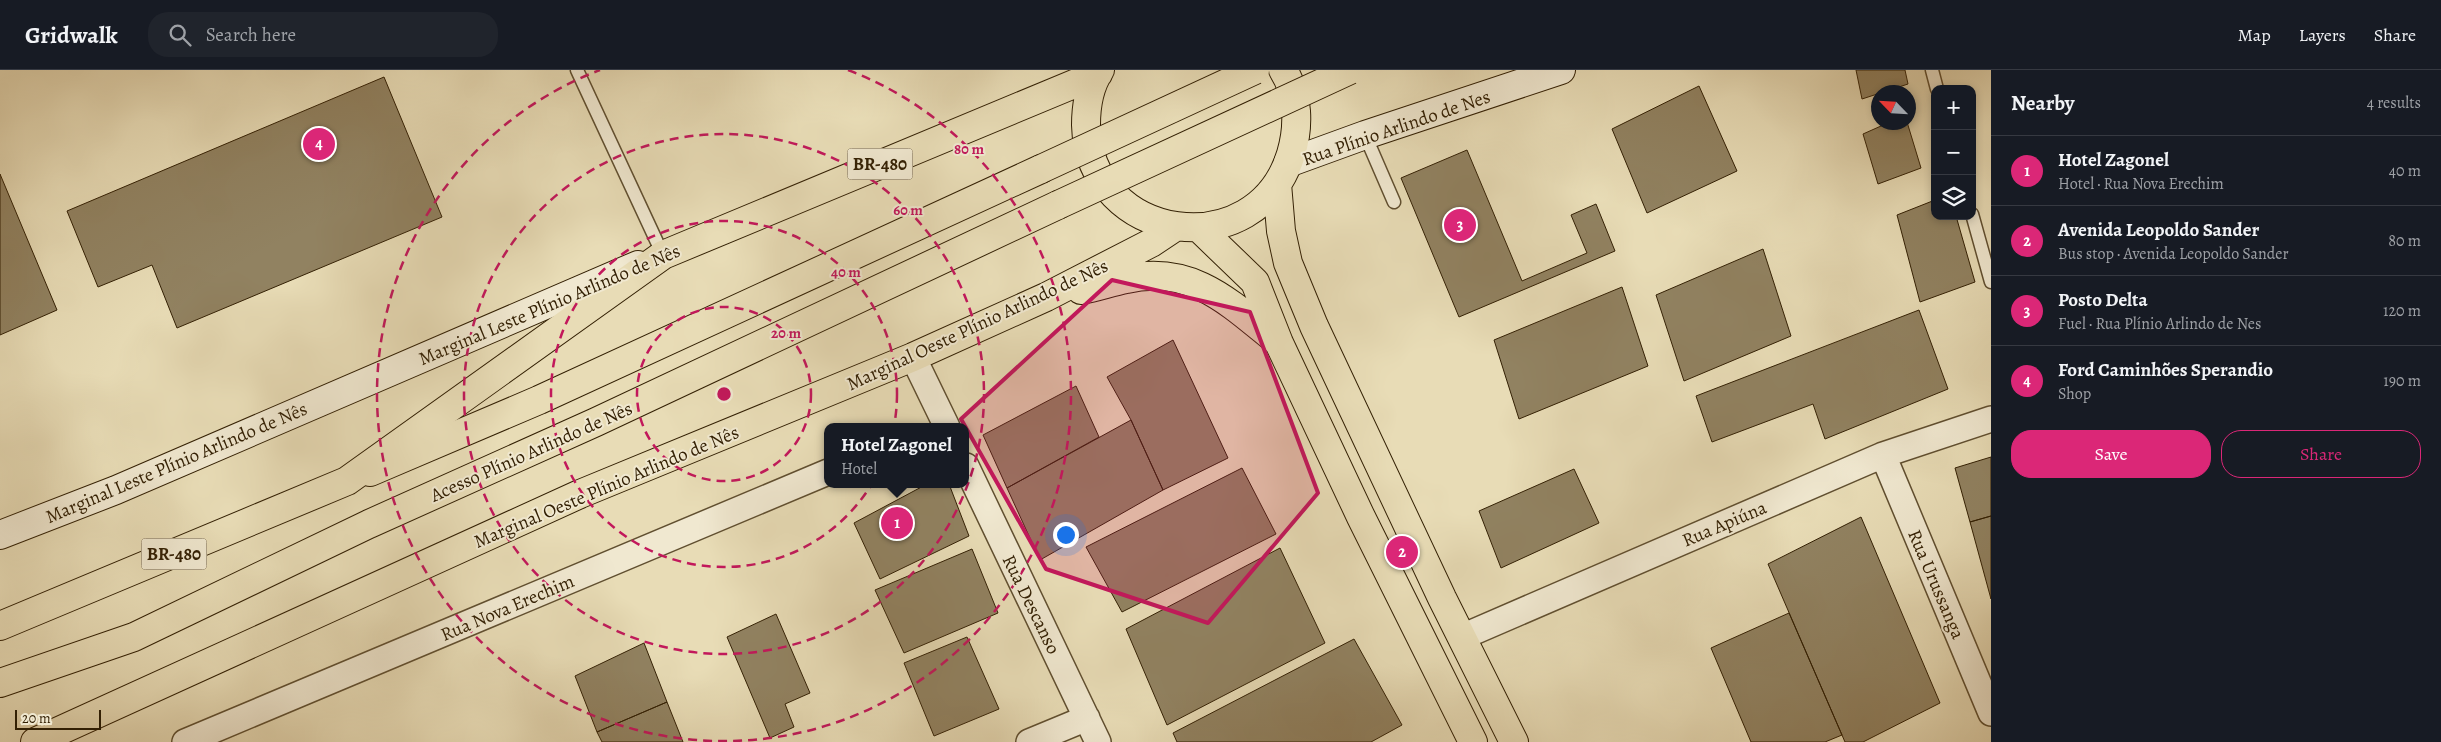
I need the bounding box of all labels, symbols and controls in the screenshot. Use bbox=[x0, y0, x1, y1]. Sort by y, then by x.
search box bbox=[148, 12, 498, 57]
text: Gridwalk bbox=[25, 19, 118, 51]
icon: search bbox=[166, 21, 194, 49]
text: Search here bbox=[206, 22, 296, 48]
text: Map bbox=[2238, 23, 2271, 47]
text: Layers bbox=[2299, 23, 2346, 47]
text: Share bbox=[2374, 23, 2416, 47]
street label: Rua Plínio Arlindo de Nes bbox=[1299, 84, 1494, 172]
north arrow bbox=[1871, 85, 1916, 130]
map controls bbox=[1931, 85, 1976, 220]
button: + bbox=[1931, 85, 1976, 130]
text: Nearby bbox=[2011, 89, 2074, 117]
text: 4 results bbox=[2367, 92, 2421, 114]
pin: 4 bbox=[303, 125, 335, 163]
button: − bbox=[1931, 130, 1976, 175]
text: 80 m bbox=[954, 139, 984, 159]
text: Hotel Zagonel bbox=[2058, 147, 2169, 173]
road number: BR-480 bbox=[848, 148, 912, 180]
text: 1 bbox=[2024, 160, 2030, 182]
text: 40 m bbox=[2389, 160, 2421, 182]
text: Hotel · Rua Nova Erechim bbox=[2058, 173, 2224, 195]
button: layers bbox=[1931, 175, 1976, 220]
text: 60 m bbox=[893, 200, 923, 220]
pin: 3 bbox=[1444, 206, 1476, 244]
text: Avenida Leopoldo Sander bbox=[2058, 217, 2259, 243]
text: 2 bbox=[2023, 230, 2031, 252]
text: 80 m bbox=[2388, 230, 2421, 252]
street label: Marginal Leste Plínio Arlindo de Nês bbox=[414, 238, 684, 372]
text: Bus stop · Avenida Leopoldo Sander bbox=[2058, 243, 2289, 265]
street label: Marginal Oeste Plínio Arlindo de Nês bbox=[843, 253, 1112, 397]
text: 40 m bbox=[831, 262, 861, 282]
text: Posto Delta bbox=[2058, 287, 2148, 313]
text: 3 bbox=[2024, 300, 2030, 322]
text: 120 m bbox=[2383, 300, 2421, 322]
text: Fuel · Rua Plínio Arlindo de Nes bbox=[2058, 313, 2261, 335]
text: 20 m bbox=[771, 323, 801, 343]
text: Ford Caminhões Sperandio bbox=[2058, 357, 2273, 383]
text: 4 bbox=[2023, 370, 2031, 392]
text: 190 m bbox=[2383, 370, 2421, 392]
text: Shop bbox=[2058, 383, 2091, 405]
centre of rings bbox=[715, 385, 733, 403]
street label: Marginal Leste Plínio Arlindo de Nês bbox=[41, 396, 311, 530]
street label: Acesso Plínio Arlindo de Nês bbox=[425, 396, 637, 509]
street label: Marginal Oeste Plínio Arlindo de Nês bbox=[470, 419, 743, 555]
popup bbox=[824, 423, 969, 488]
button: Save bbox=[2011, 430, 2211, 478]
button: Share bbox=[2221, 430, 2421, 478]
text: Hotel Zagonel bbox=[841, 432, 952, 458]
text: Hotel bbox=[841, 458, 877, 480]
street label: Rua Apiúna bbox=[1678, 494, 1771, 553]
pin: 1 bbox=[881, 504, 913, 542]
your location bbox=[1053, 522, 1079, 548]
street label: Rua Urussanga bbox=[1901, 526, 1971, 643]
pin: 2 bbox=[1386, 533, 1418, 571]
road number: BR-480 bbox=[142, 538, 206, 569]
street label: Rua Descanso bbox=[996, 550, 1066, 659]
street label: Rua Nova Erechim bbox=[437, 568, 578, 648]
scale bar bbox=[15, 707, 101, 730]
text: 20 m bbox=[22, 709, 51, 728]

